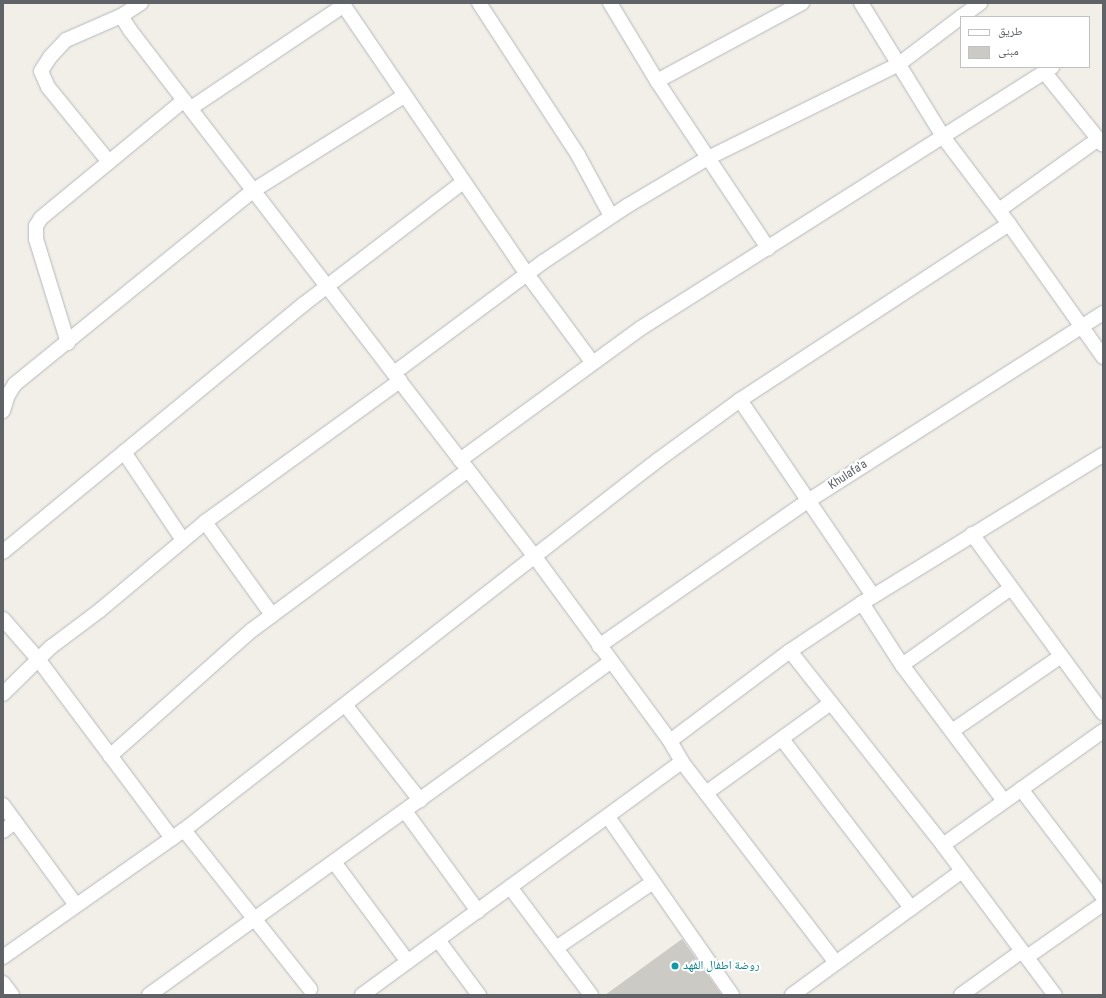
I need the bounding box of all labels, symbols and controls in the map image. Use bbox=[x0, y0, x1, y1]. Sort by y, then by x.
legend bbox=[960, 16, 1090, 68]
text: طريق bbox=[998, 24, 1023, 38]
text: مبنى bbox=[998, 44, 1019, 58]
street label: Khulafa'a bbox=[826, 457, 870, 493]
place label: روضة اطفال الفهد bbox=[683, 959, 760, 973]
marker: روضة اطفال الفهد bbox=[670, 961, 680, 971]

